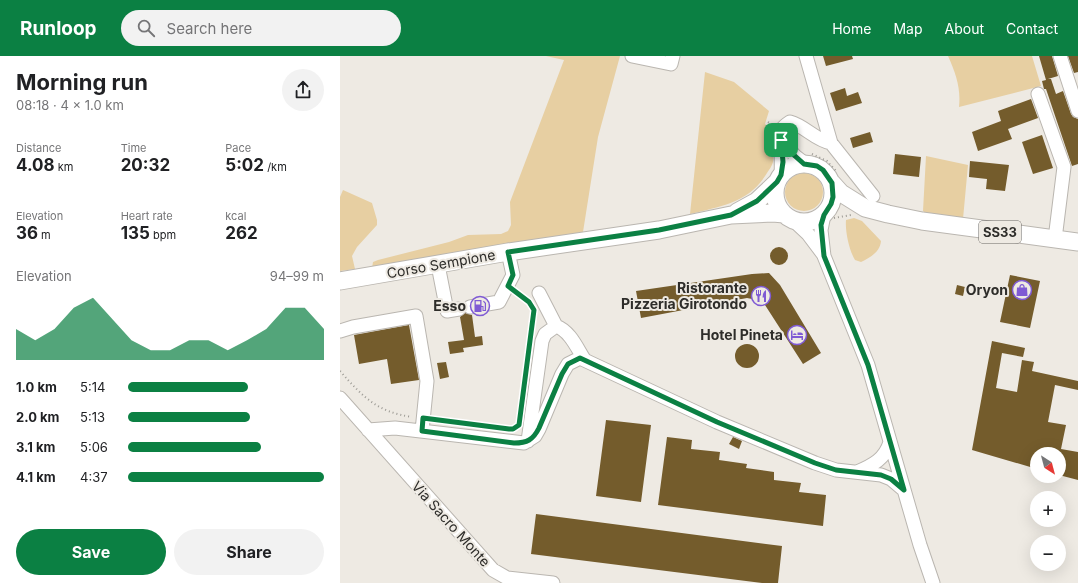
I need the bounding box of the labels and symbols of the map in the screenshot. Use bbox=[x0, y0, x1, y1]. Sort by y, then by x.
pin bbox=[764, 123, 798, 157]
road number: SS33 bbox=[979, 221, 1021, 243]
street label: Corso Sempione bbox=[385, 246, 496, 281]
place label: Ristorante Pizzeria Girotondo bbox=[621, 279, 747, 312]
shop icon: Oryon bbox=[1011, 279, 1033, 301]
place label: Oryon bbox=[966, 281, 1008, 298]
restaurant icon: Ristorante Pizzeria Girotondo bbox=[750, 285, 772, 307]
fuel station icon: Esso bbox=[469, 295, 491, 317]
place label: Esso bbox=[433, 297, 466, 314]
hotel icon: Hotel Pineta bbox=[786, 324, 808, 346]
place label: Hotel Pineta bbox=[700, 326, 783, 343]
north arrow bbox=[1030, 447, 1066, 483]
street label: Via Sacro Monte bbox=[409, 477, 494, 570]

